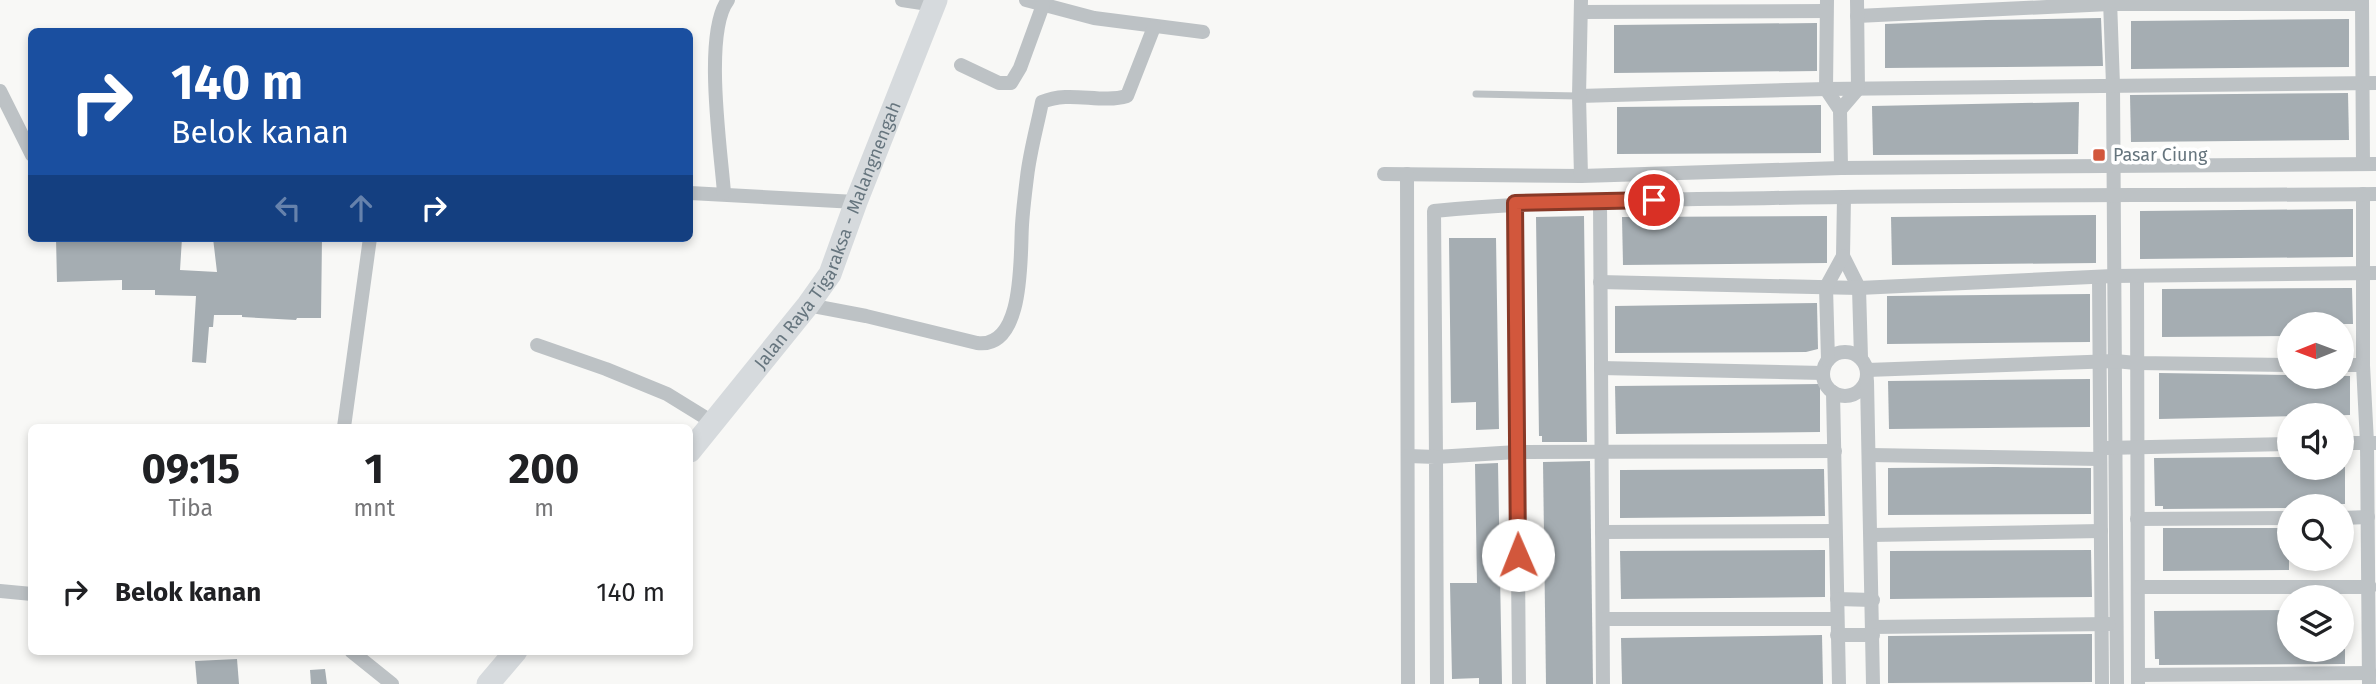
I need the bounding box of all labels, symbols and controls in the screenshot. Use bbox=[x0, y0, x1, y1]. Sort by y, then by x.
text: 140 m bbox=[171, 53, 303, 112]
icon: right bbox=[56, 56, 147, 147]
street label: Jalan Raya Tigaraksa - Malangnengah bbox=[750, 98, 906, 374]
text: Belok kanan bbox=[171, 113, 349, 151]
place label: Pasar Ciung bbox=[2113, 144, 2208, 166]
marker: Pasar Ciung bbox=[2091, 147, 2107, 163]
pin bbox=[1624, 170, 1684, 230]
icon: arrive bbox=[1635, 181, 1673, 219]
icon: left bbox=[269, 189, 307, 227]
icon: ahead bbox=[342, 189, 380, 227]
icon: right bbox=[415, 189, 453, 227]
north arrow bbox=[2277, 312, 2354, 388]
map controls bbox=[2277, 312, 2354, 662]
button: sound bbox=[2277, 403, 2354, 480]
text: 09:15 bbox=[142, 444, 240, 494]
text: 1 bbox=[364, 444, 384, 494]
text: 200 bbox=[509, 444, 579, 494]
text: Tiba bbox=[169, 494, 213, 522]
text: mnt bbox=[353, 494, 395, 522]
text: m bbox=[534, 494, 554, 522]
button: search bbox=[2277, 494, 2354, 571]
position arrow bbox=[1481, 518, 1555, 592]
icon: right bbox=[56, 573, 94, 611]
text: Belok kanan bbox=[115, 577, 261, 608]
text: 140 m bbox=[596, 577, 665, 608]
button: layers bbox=[2277, 585, 2354, 662]

